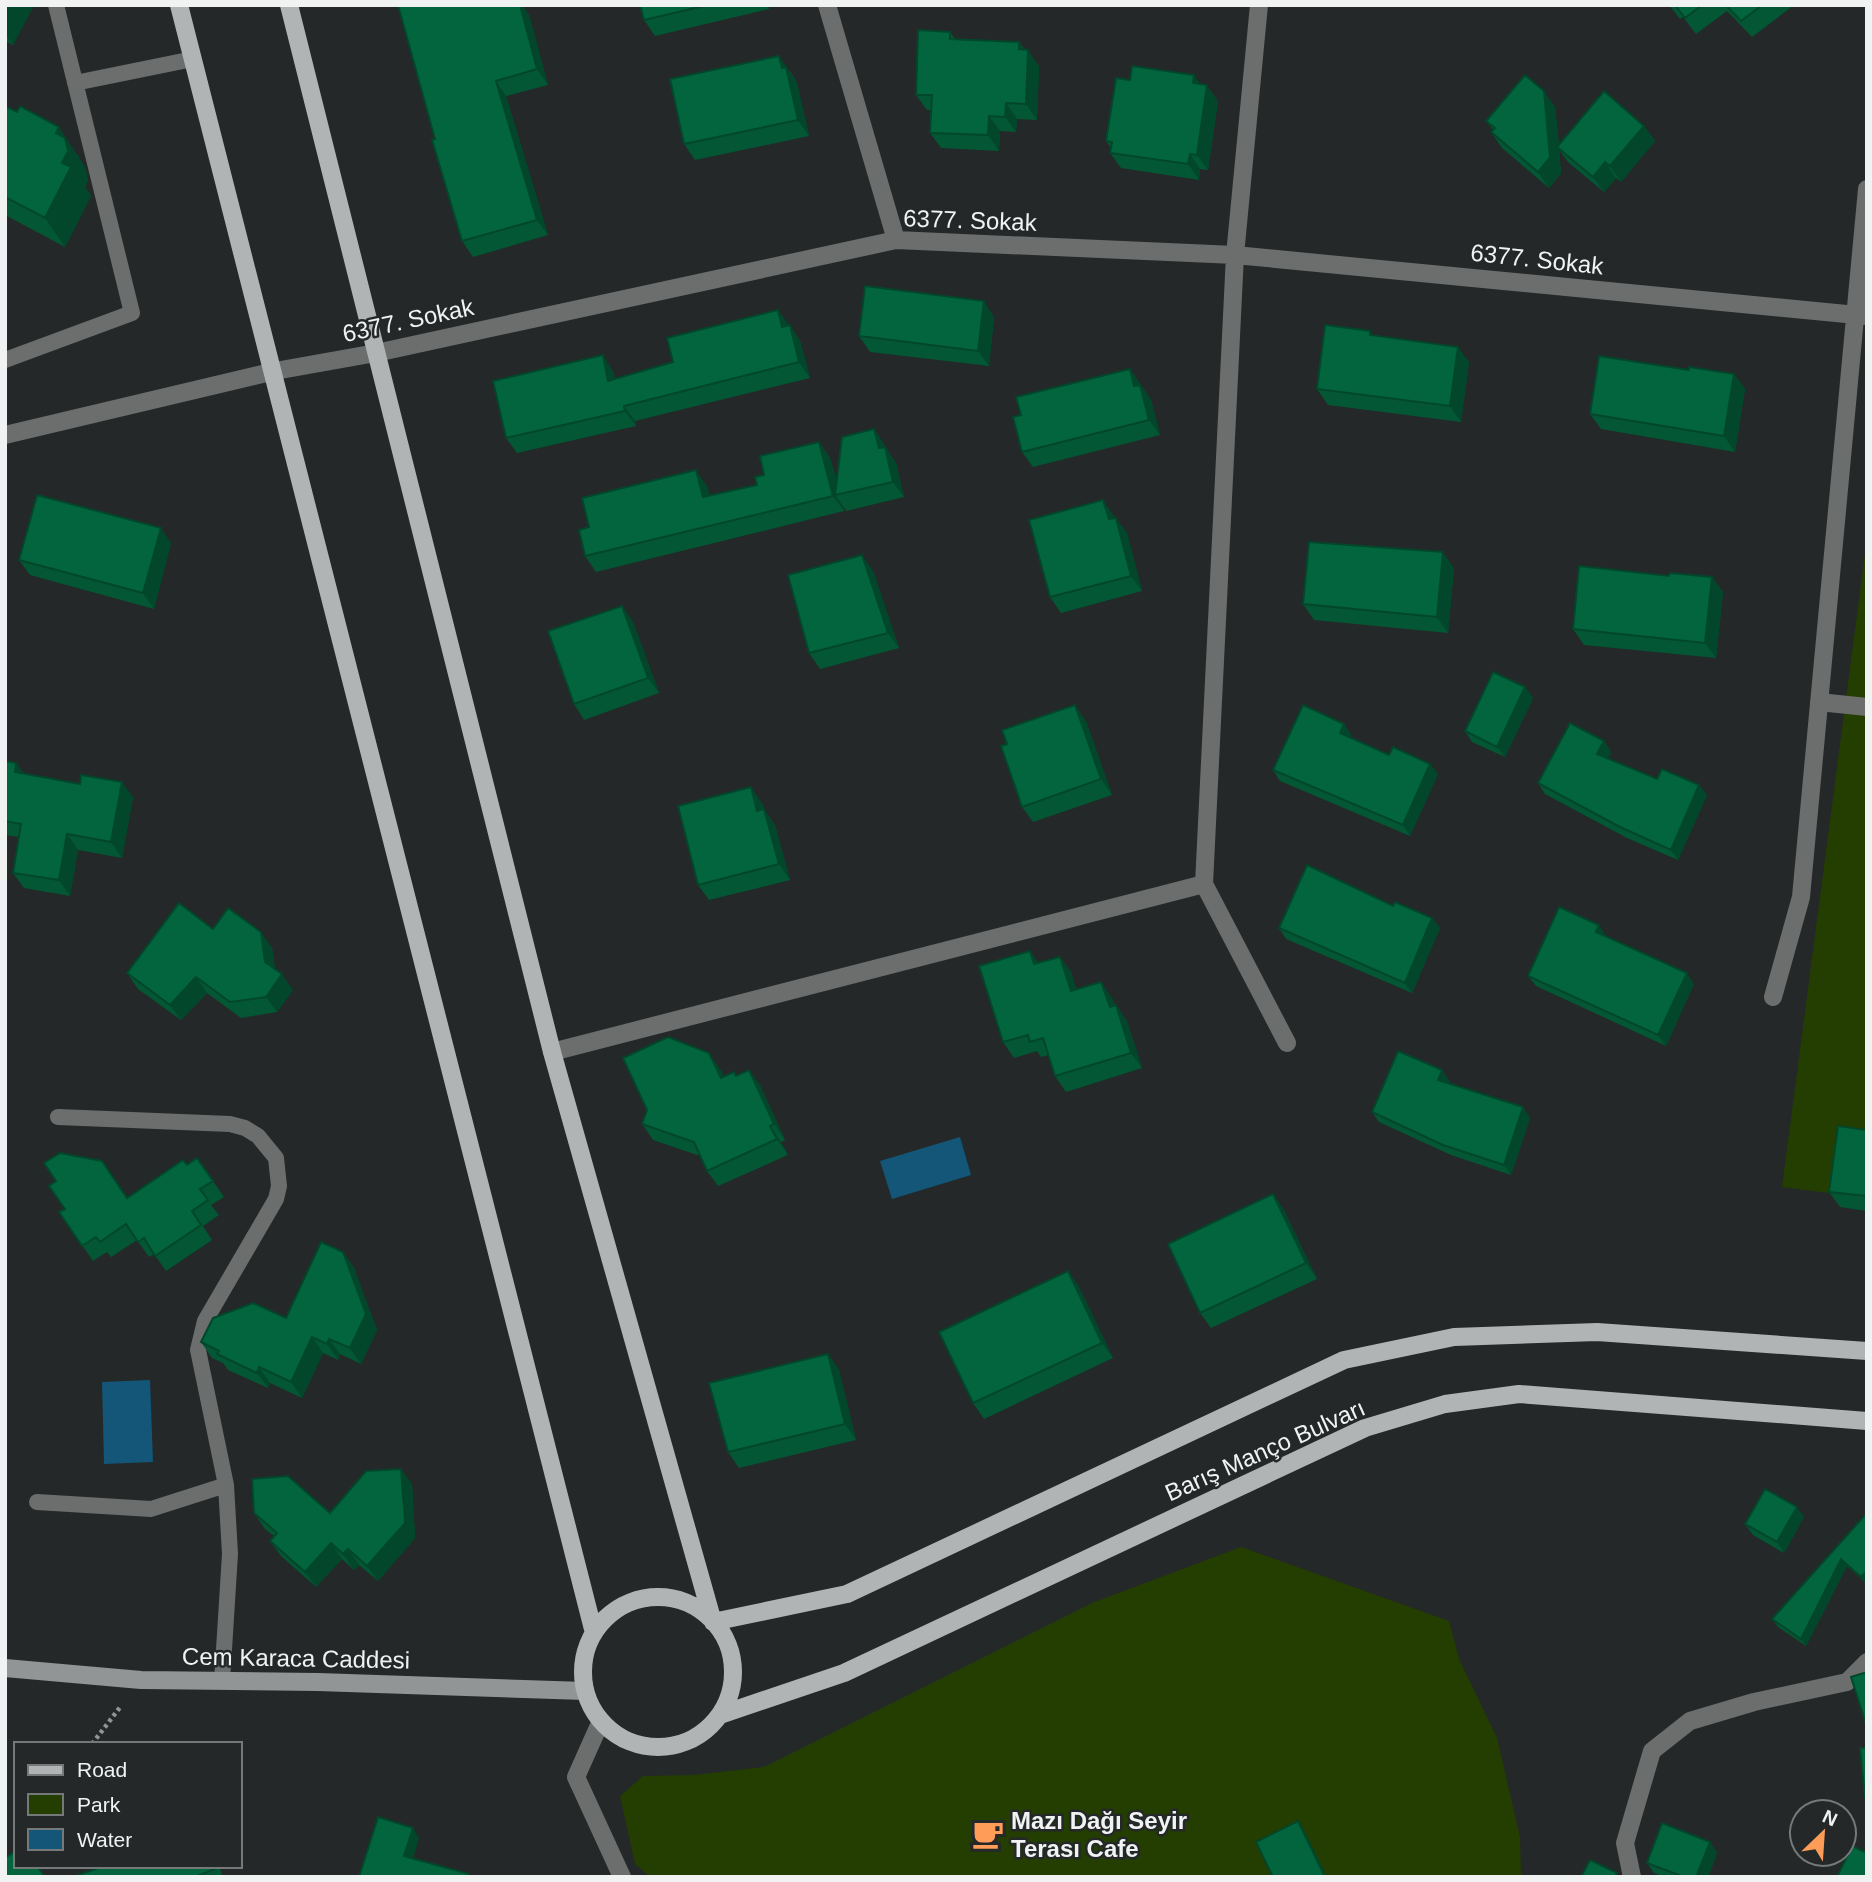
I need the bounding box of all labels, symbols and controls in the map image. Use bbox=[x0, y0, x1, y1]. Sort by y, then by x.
street label: 6377. Sokak bbox=[903, 204, 1038, 236]
street label: 6377. Sokak bbox=[1469, 239, 1606, 280]
street label: 6377. Sokak bbox=[340, 293, 477, 347]
street label: Barış Manço Bulvarı bbox=[1161, 1394, 1369, 1506]
street label: Cem Karaca Caddesi bbox=[182, 1643, 410, 1673]
legend bbox=[14, 1742, 242, 1868]
text: Road bbox=[77, 1758, 127, 1781]
text: Park bbox=[77, 1793, 121, 1816]
north arrow bbox=[1788, 1798, 1858, 1868]
text: N bbox=[1819, 1806, 1841, 1830]
place label: Mazı Dağı Seyir Terası Cafe bbox=[1011, 1807, 1187, 1862]
cafe icon: Mazı Dağı Seyir Terası Cafe bbox=[971, 1817, 1005, 1851]
text: Water bbox=[77, 1828, 132, 1851]

